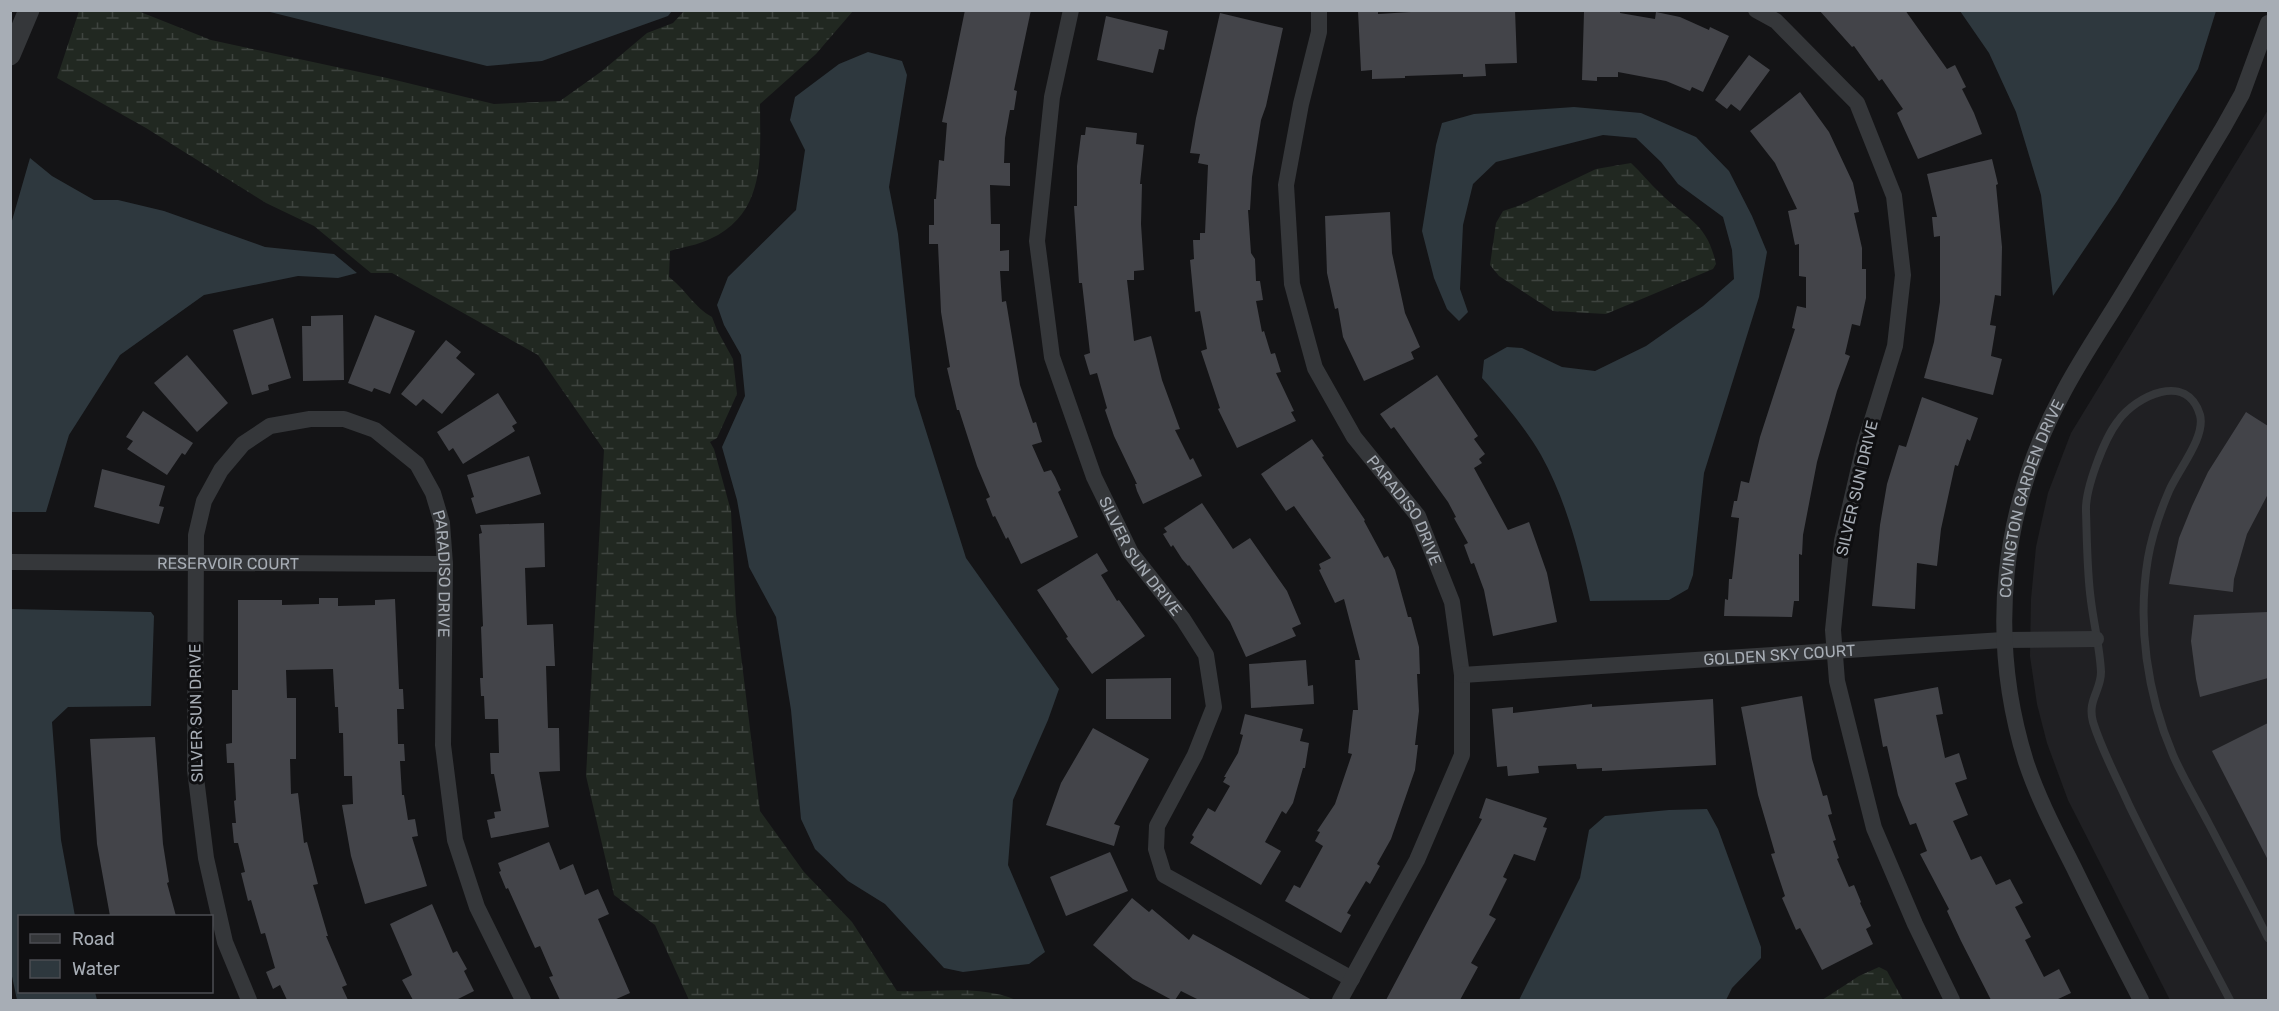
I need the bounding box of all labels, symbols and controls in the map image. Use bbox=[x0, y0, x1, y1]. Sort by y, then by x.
street label: COVINGTON GARDEN DRIVE bbox=[1995, 396, 2067, 599]
street label: SILVER SUN DRIVE bbox=[1832, 418, 1882, 558]
street label: PARADISO DRIVE bbox=[1363, 451, 1446, 568]
street label: SILVER SUN DRIVE bbox=[1095, 493, 1186, 619]
street label: PARADISO DRIVE bbox=[429, 508, 455, 638]
street label: RESERVOIR COURT bbox=[157, 553, 299, 573]
street label: GOLDEN SKY COURT bbox=[1703, 640, 1856, 669]
street label: SILVER SUN DRIVE bbox=[185, 644, 207, 782]
legend bbox=[18, 915, 213, 993]
text: Road bbox=[72, 928, 115, 950]
text: Water bbox=[72, 958, 120, 980]

